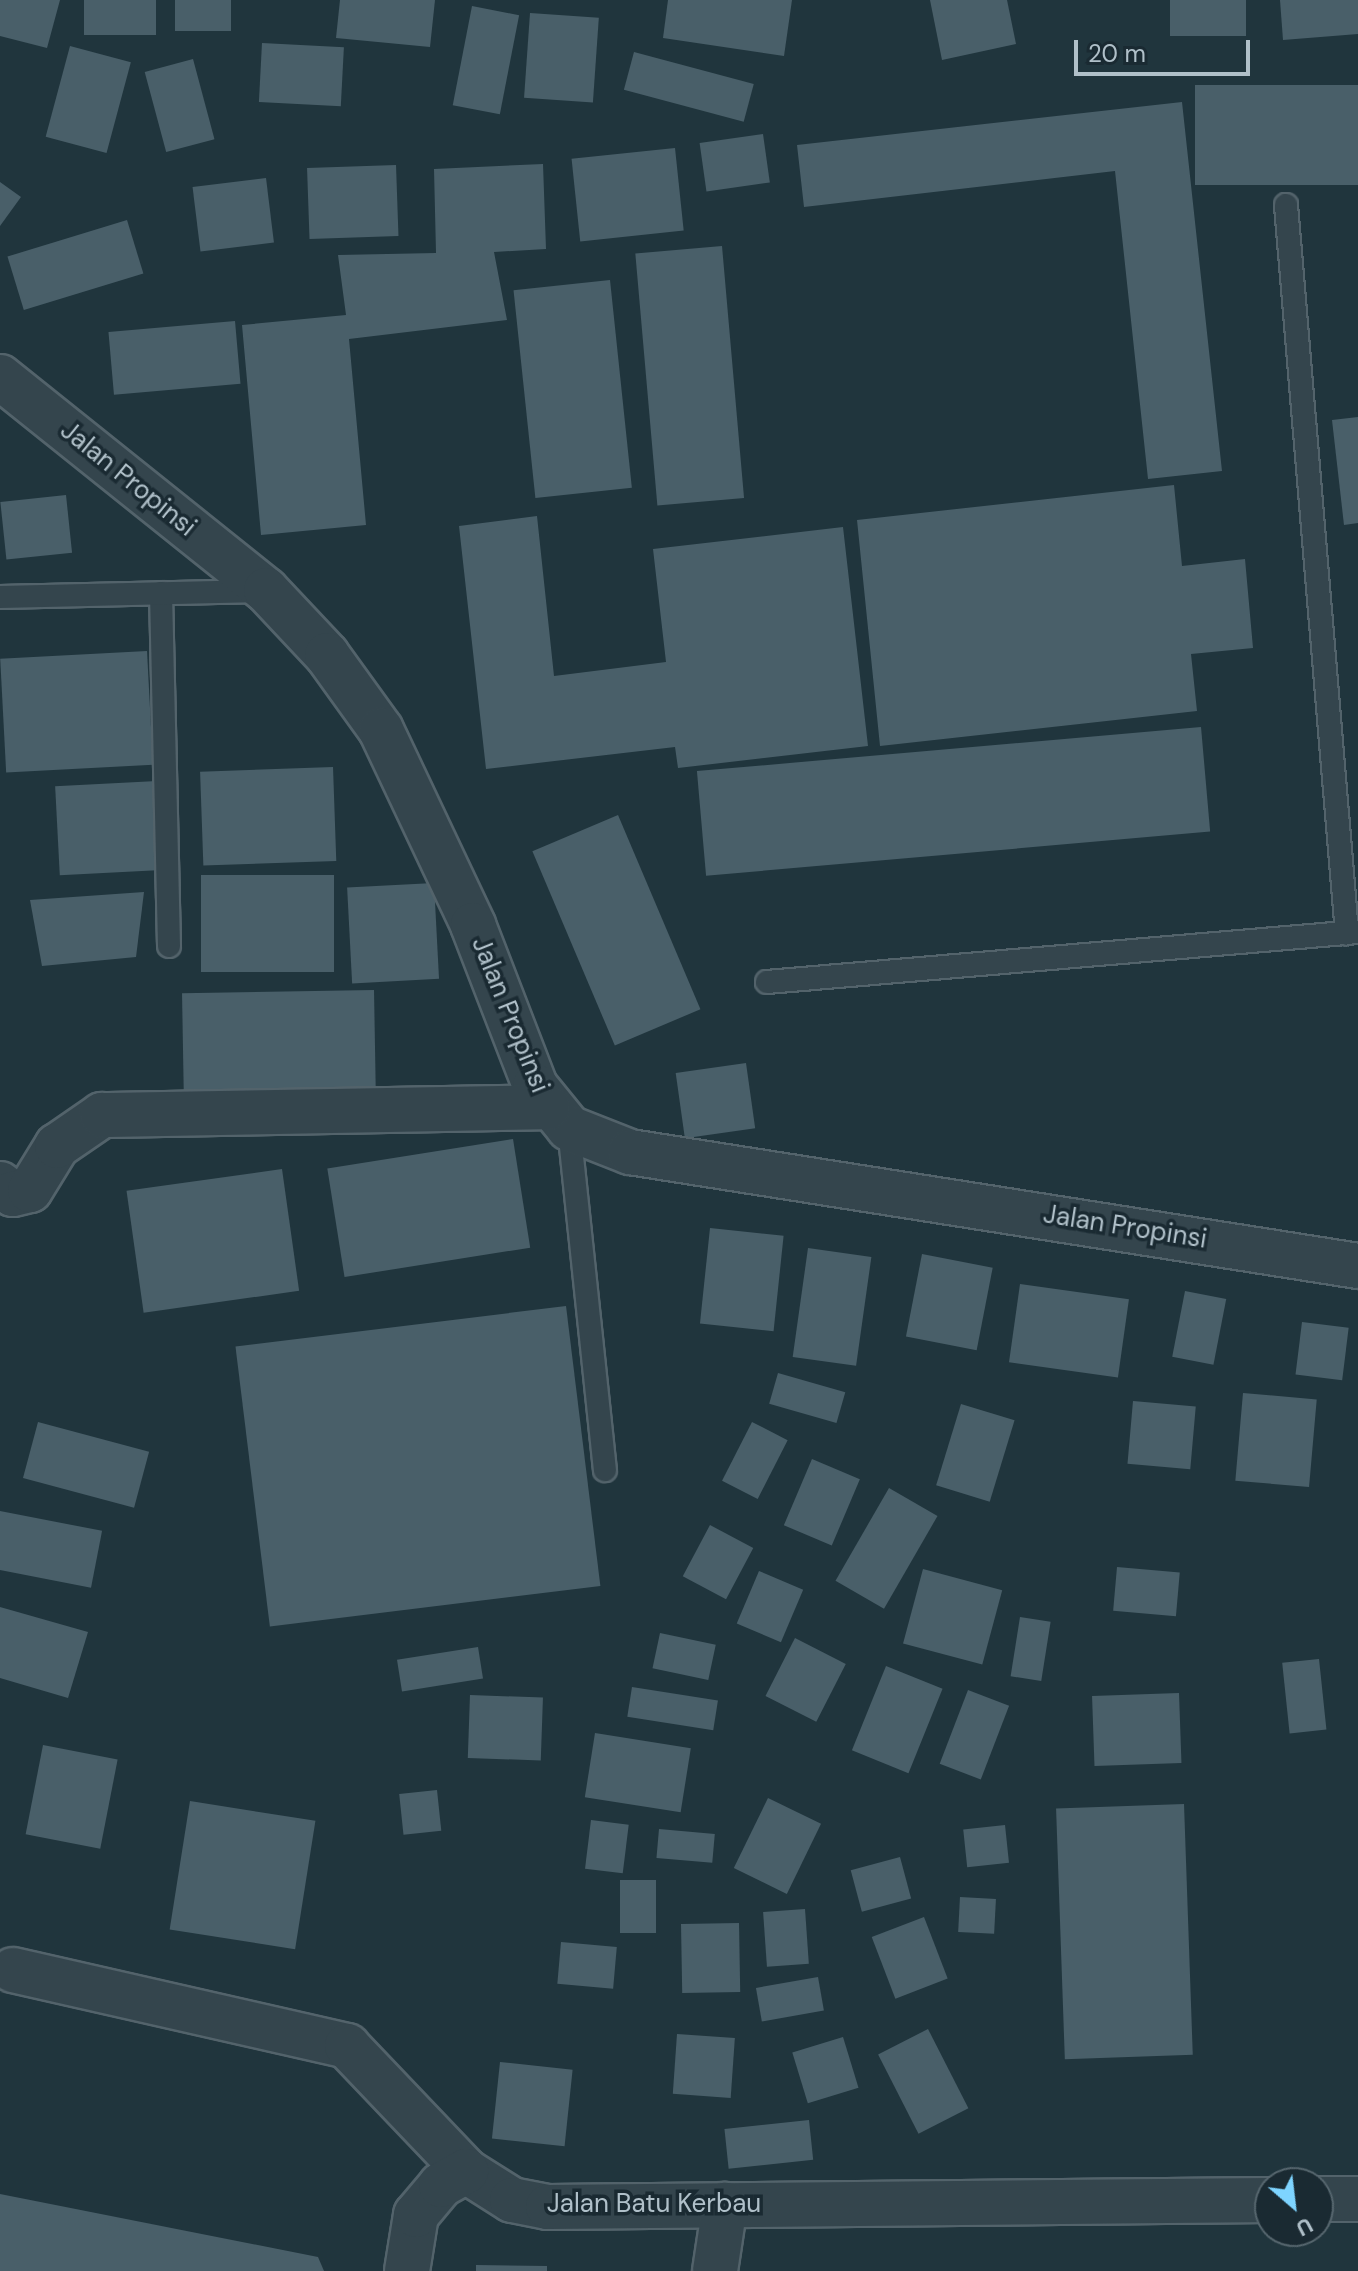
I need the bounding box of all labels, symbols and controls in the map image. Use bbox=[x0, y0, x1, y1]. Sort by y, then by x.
scale bar bbox=[1078, 24, 1254, 74]
text: 20 m bbox=[1088, 38, 1146, 69]
street label: Jalan Propinsi bbox=[54, 415, 202, 543]
street label: Jalan Propinsi bbox=[465, 933, 555, 1097]
street label: Jalan Propinsi bbox=[1041, 1199, 1209, 1255]
north arrow bbox=[1254, 2167, 1334, 2247]
street label: Jalan Batu Kerbau bbox=[547, 2188, 761, 2220]
text: U bbox=[1291, 2211, 1318, 2243]

